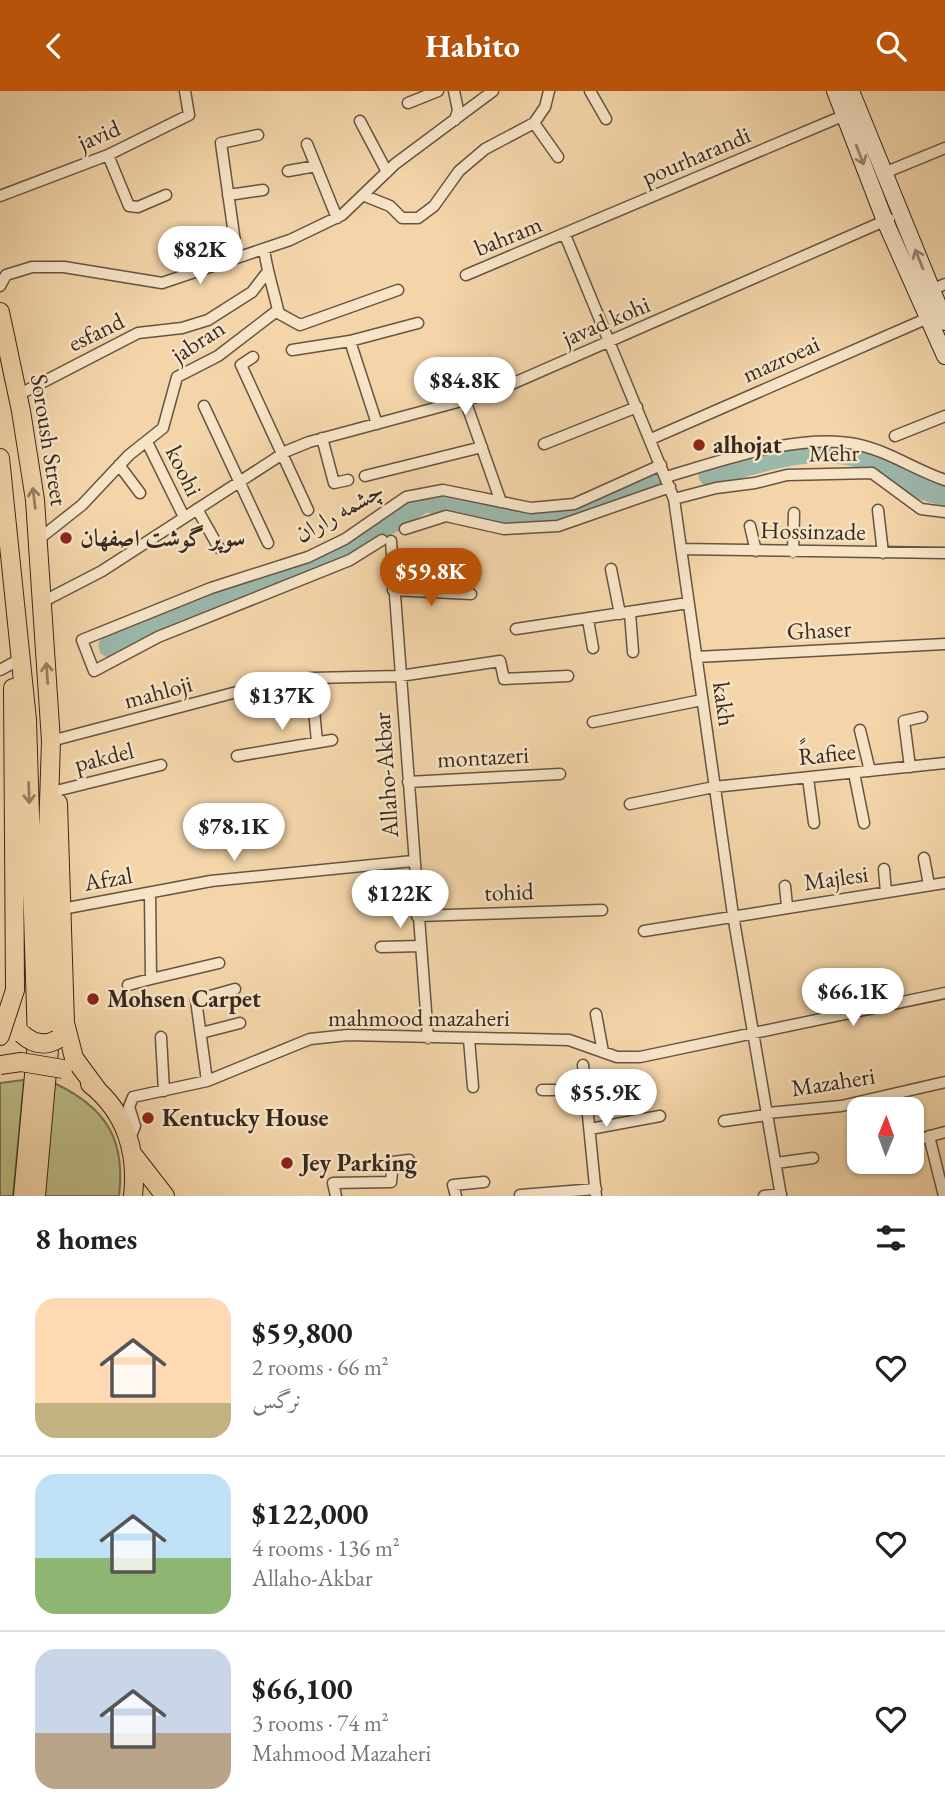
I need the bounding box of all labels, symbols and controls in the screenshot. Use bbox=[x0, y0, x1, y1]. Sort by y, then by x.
text: Habito bbox=[425, 25, 520, 67]
icon: back bbox=[35, 27, 73, 65]
icon: search bbox=[872, 27, 910, 65]
street label: javid bbox=[72, 112, 125, 158]
street label: pourharandi bbox=[637, 119, 755, 192]
one-way arrow bbox=[854, 143, 867, 165]
street label: bahram bbox=[470, 208, 546, 263]
pin: $82K bbox=[159, 227, 241, 286]
text: $82K bbox=[174, 234, 226, 264]
one-way arrow bbox=[911, 249, 924, 271]
street label: javad kohi bbox=[556, 288, 654, 353]
street label: esfand bbox=[63, 304, 130, 358]
street label: jabran bbox=[164, 312, 231, 370]
street label: mazroeai bbox=[737, 328, 824, 389]
pin: $84.8K bbox=[408, 357, 522, 417]
text: $84.8K bbox=[430, 365, 500, 395]
street label: Soroush Street bbox=[24, 372, 75, 509]
place label: alhojat bbox=[713, 429, 782, 461]
marker: alhojat bbox=[691, 437, 707, 453]
street label: Mehr bbox=[808, 437, 860, 468]
street label: koohi bbox=[159, 440, 210, 501]
street label: چشمه راران bbox=[289, 474, 389, 550]
one-way arrow bbox=[28, 487, 41, 509]
street label: Hossinzade bbox=[760, 514, 866, 547]
place label: سوپر گوشت اصفهان bbox=[80, 522, 245, 554]
marker: سوپر گوشت اصفهان bbox=[58, 530, 74, 546]
pin: $59.8K bbox=[374, 549, 488, 608]
text: $59.8K bbox=[396, 556, 466, 586]
street label: Ghaser bbox=[786, 612, 852, 647]
one-way arrow bbox=[40, 661, 53, 684]
street label: mahloji bbox=[120, 668, 196, 715]
pin: $137K bbox=[233, 673, 331, 732]
text: $137K bbox=[250, 680, 314, 710]
street label: kakh bbox=[706, 680, 743, 728]
street label: Allaho-Akbar bbox=[366, 711, 405, 840]
street label: ًRafiee bbox=[796, 731, 857, 772]
street label: pakdel bbox=[71, 734, 137, 779]
street label: montazeri bbox=[436, 739, 530, 774]
one-way arrow bbox=[22, 782, 36, 805]
pin: $78.1K bbox=[177, 803, 291, 863]
text: $78.1K bbox=[199, 811, 269, 841]
street label: Majlesi bbox=[802, 858, 870, 897]
street label: Afzal bbox=[80, 859, 135, 898]
pin: $122K bbox=[351, 871, 449, 930]
street label: tohid bbox=[484, 875, 535, 908]
text: $122K bbox=[368, 878, 432, 908]
pin: $66.1K bbox=[796, 969, 910, 1028]
text: $66.1K bbox=[818, 976, 888, 1006]
place label: Mohsen Carpet bbox=[107, 983, 261, 1014]
marker: Mohsen Carpet bbox=[85, 991, 101, 1007]
street label: mahmood mazaheri bbox=[328, 1002, 510, 1033]
street label: Mazaheri bbox=[789, 1060, 877, 1103]
pin: $55.9K bbox=[549, 1069, 663, 1129]
text: $55.9K bbox=[571, 1077, 641, 1107]
north arrow bbox=[847, 1097, 924, 1174]
map controls bbox=[847, 1097, 924, 1174]
place label: Kentucky House bbox=[162, 1102, 328, 1134]
marker: Kentucky House bbox=[140, 1110, 156, 1126]
place label: Jey Parking bbox=[299, 1147, 418, 1179]
marker: Jey Parking bbox=[279, 1155, 295, 1171]
text: 8 homes bbox=[35, 1219, 137, 1258]
icon: filters bbox=[872, 1219, 910, 1257]
text: $59,800 bbox=[252, 1313, 353, 1352]
icon: home bbox=[91, 1326, 175, 1410]
icon: heart bbox=[872, 1349, 910, 1387]
text: 2 rooms · 66 m² bbox=[252, 1352, 389, 1382]
text: نرگس bbox=[252, 1385, 301, 1415]
text: $122,000 bbox=[252, 1494, 368, 1533]
icon: home bbox=[91, 1502, 175, 1586]
icon: heart bbox=[872, 1525, 910, 1563]
text: 4 rooms · 136 m² bbox=[252, 1533, 400, 1563]
text: Allaho-Akbar bbox=[252, 1563, 373, 1593]
text: $66,100 bbox=[252, 1669, 353, 1708]
icon: home bbox=[91, 1677, 175, 1761]
icon: heart bbox=[872, 1700, 910, 1738]
text: 3 rooms · 74 m² bbox=[252, 1708, 389, 1738]
text: Mahmood Mazaheri bbox=[252, 1738, 431, 1768]

